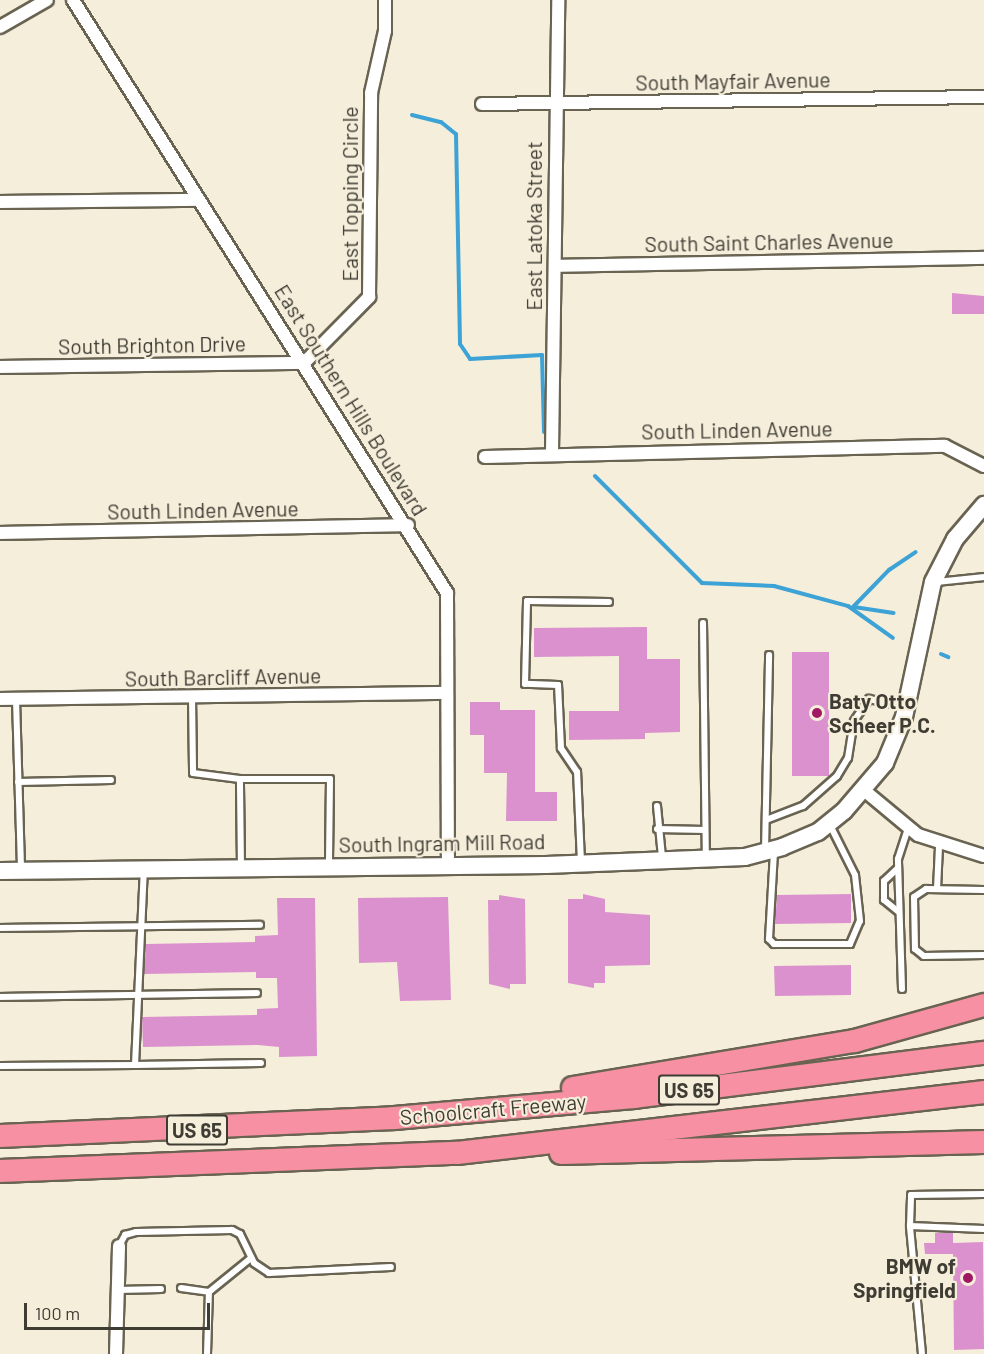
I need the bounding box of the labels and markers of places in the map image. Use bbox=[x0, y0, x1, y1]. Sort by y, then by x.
place label: Baty Otto Scheer P.C. bbox=[829, 688, 936, 738]
marker: Baty Otto Scheer P.C. bbox=[810, 706, 824, 720]
place label: BMW of Springfield bbox=[853, 1253, 956, 1303]
marker: BMW of Springfield bbox=[961, 1271, 975, 1285]

